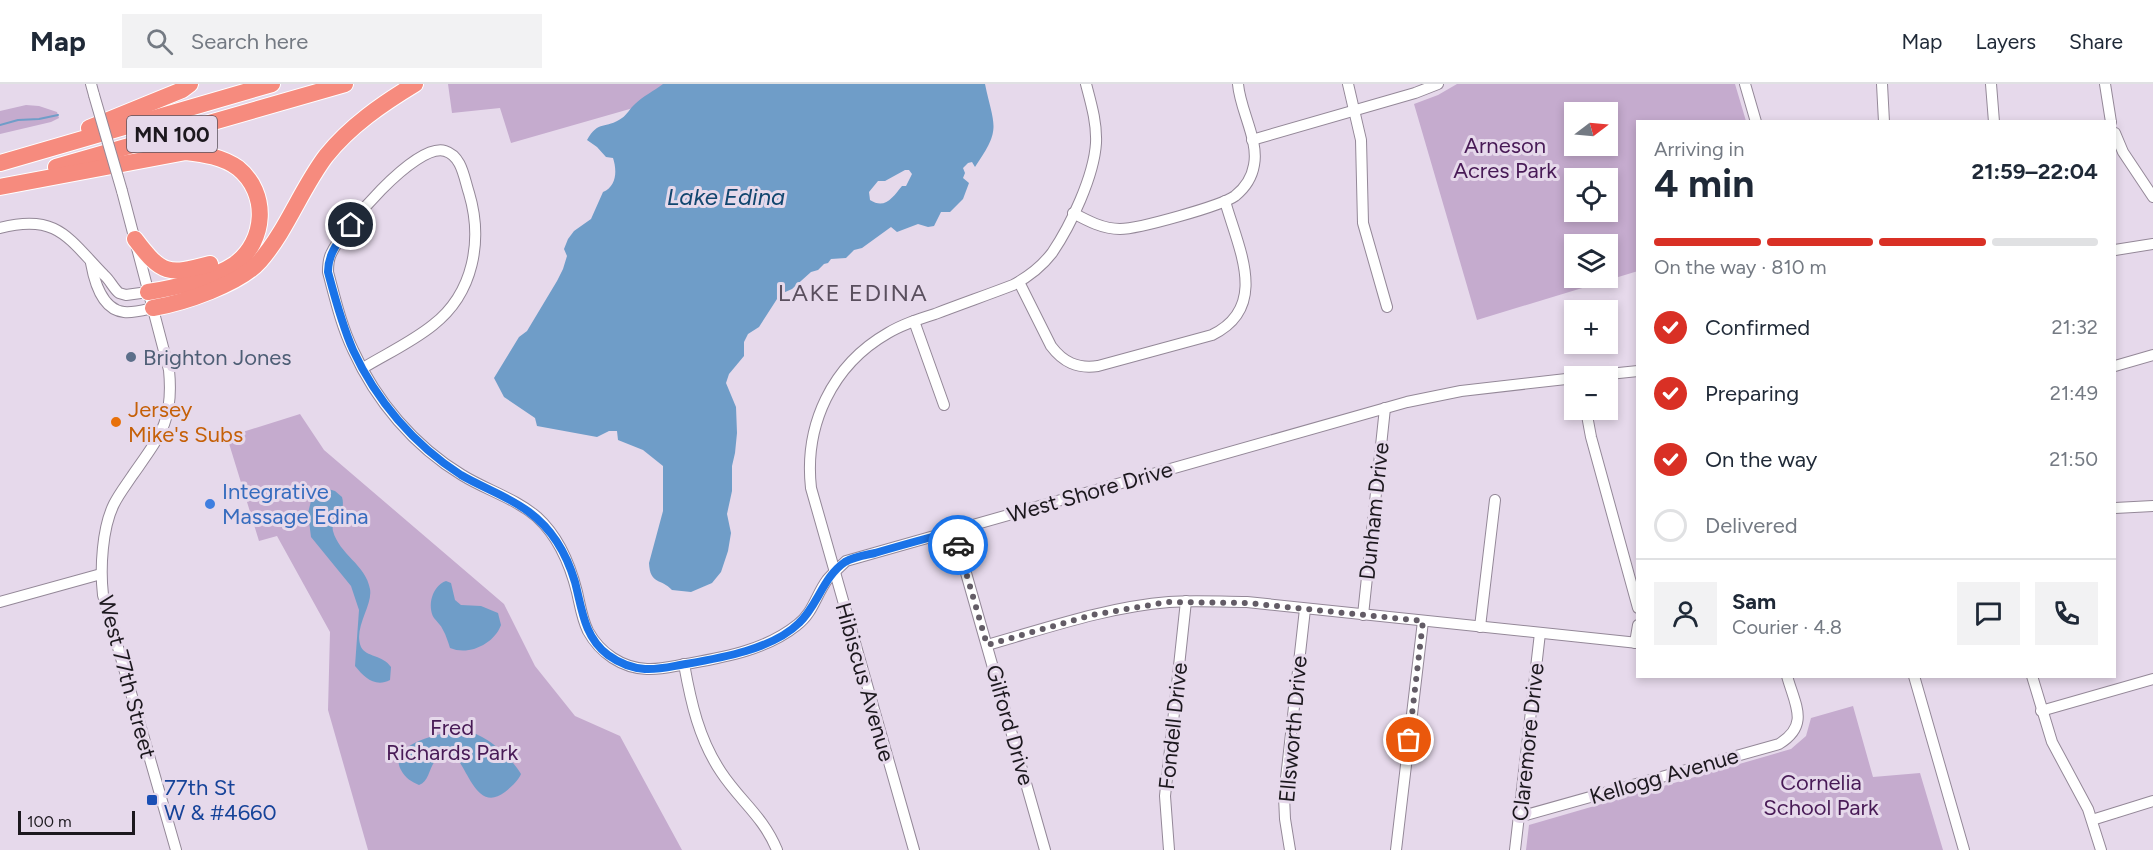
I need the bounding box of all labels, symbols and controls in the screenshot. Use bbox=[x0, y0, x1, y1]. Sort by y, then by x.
search box bbox=[122, 14, 542, 68]
text: Map bbox=[30, 24, 86, 58]
icon: search bbox=[143, 25, 176, 58]
text: Search here bbox=[191, 28, 308, 55]
text: Map bbox=[1902, 29, 1942, 54]
text: Layers bbox=[1975, 29, 2036, 54]
text: Share bbox=[2069, 29, 2123, 54]
north arrow bbox=[1564, 102, 1618, 156]
map controls bbox=[1564, 102, 1618, 420]
road number: MN 100 bbox=[127, 116, 217, 152]
park label: Arneson Acres Park bbox=[1453, 132, 1557, 184]
text: Arriving in bbox=[1654, 137, 1744, 161]
text: 21:59–22:04 bbox=[1971, 158, 2098, 185]
text: 4 min bbox=[1654, 160, 1754, 207]
button: locate bbox=[1564, 168, 1618, 222]
water label: Lake Edina bbox=[667, 182, 785, 211]
pin bbox=[325, 199, 376, 250]
icon: home bbox=[334, 208, 367, 241]
button: layers bbox=[1564, 234, 1618, 288]
text: On the way · 810 m bbox=[1654, 255, 1827, 279]
district label: LAKE EDINA bbox=[778, 278, 928, 307]
button: + bbox=[1564, 300, 1618, 354]
icon: check bbox=[1654, 311, 1687, 344]
text: Confirmed bbox=[1705, 314, 1810, 341]
text: 21:32 bbox=[2051, 315, 2098, 339]
place label: Brighton Jones bbox=[143, 344, 292, 371]
marker: Brighton Jones bbox=[124, 350, 138, 364]
button: − bbox=[1564, 366, 1618, 420]
icon: check bbox=[1654, 377, 1687, 410]
text: Preparing bbox=[1705, 380, 1799, 407]
text: 21:49 bbox=[2050, 381, 2098, 405]
place label: Jersey Mike's Subs bbox=[128, 396, 243, 448]
marker: Jersey Mike's Subs bbox=[109, 415, 123, 429]
street label: Dunham Drive bbox=[1353, 441, 1395, 581]
icon: check bbox=[1654, 443, 1687, 476]
text: On the way bbox=[1705, 446, 1817, 473]
text: 21:50 bbox=[2049, 447, 2098, 471]
street label: West Shore Drive bbox=[1004, 456, 1176, 528]
place label: Integrative Massage Edina bbox=[222, 478, 368, 530]
marker: Integrative Massage Edina bbox=[203, 497, 217, 511]
text: Delivered bbox=[1705, 512, 1798, 539]
courier bbox=[928, 515, 988, 575]
icon: car bbox=[942, 529, 975, 562]
button: person bbox=[1654, 582, 1717, 645]
button: chat bbox=[1957, 582, 2020, 645]
button: phone bbox=[2035, 582, 2098, 645]
text: Sam bbox=[1732, 588, 1776, 615]
street label: West 77th Street bbox=[92, 593, 162, 761]
street label: Hibiscus Avenue bbox=[829, 599, 901, 765]
text: Courier · 4.8 bbox=[1732, 615, 1842, 639]
street label: Ellsworth Drive bbox=[1273, 655, 1313, 803]
street label: Fondell Drive bbox=[1153, 661, 1193, 791]
street label: Gilford Drive bbox=[980, 662, 1040, 788]
street label: Claremore Drive bbox=[1506, 662, 1550, 822]
park label: Fred Richards Park bbox=[386, 714, 518, 766]
pin bbox=[1383, 714, 1434, 765]
icon: bag bbox=[1392, 723, 1425, 756]
street label: Kellogg Avenue bbox=[1587, 742, 1741, 810]
park label: Cornelia School Park bbox=[1763, 769, 1879, 821]
place label: 77th St W & #4660 bbox=[164, 774, 277, 826]
marker: 77th St W & #4660 bbox=[145, 793, 159, 807]
scale bar bbox=[18, 808, 135, 836]
text: 100 m bbox=[27, 812, 72, 831]

